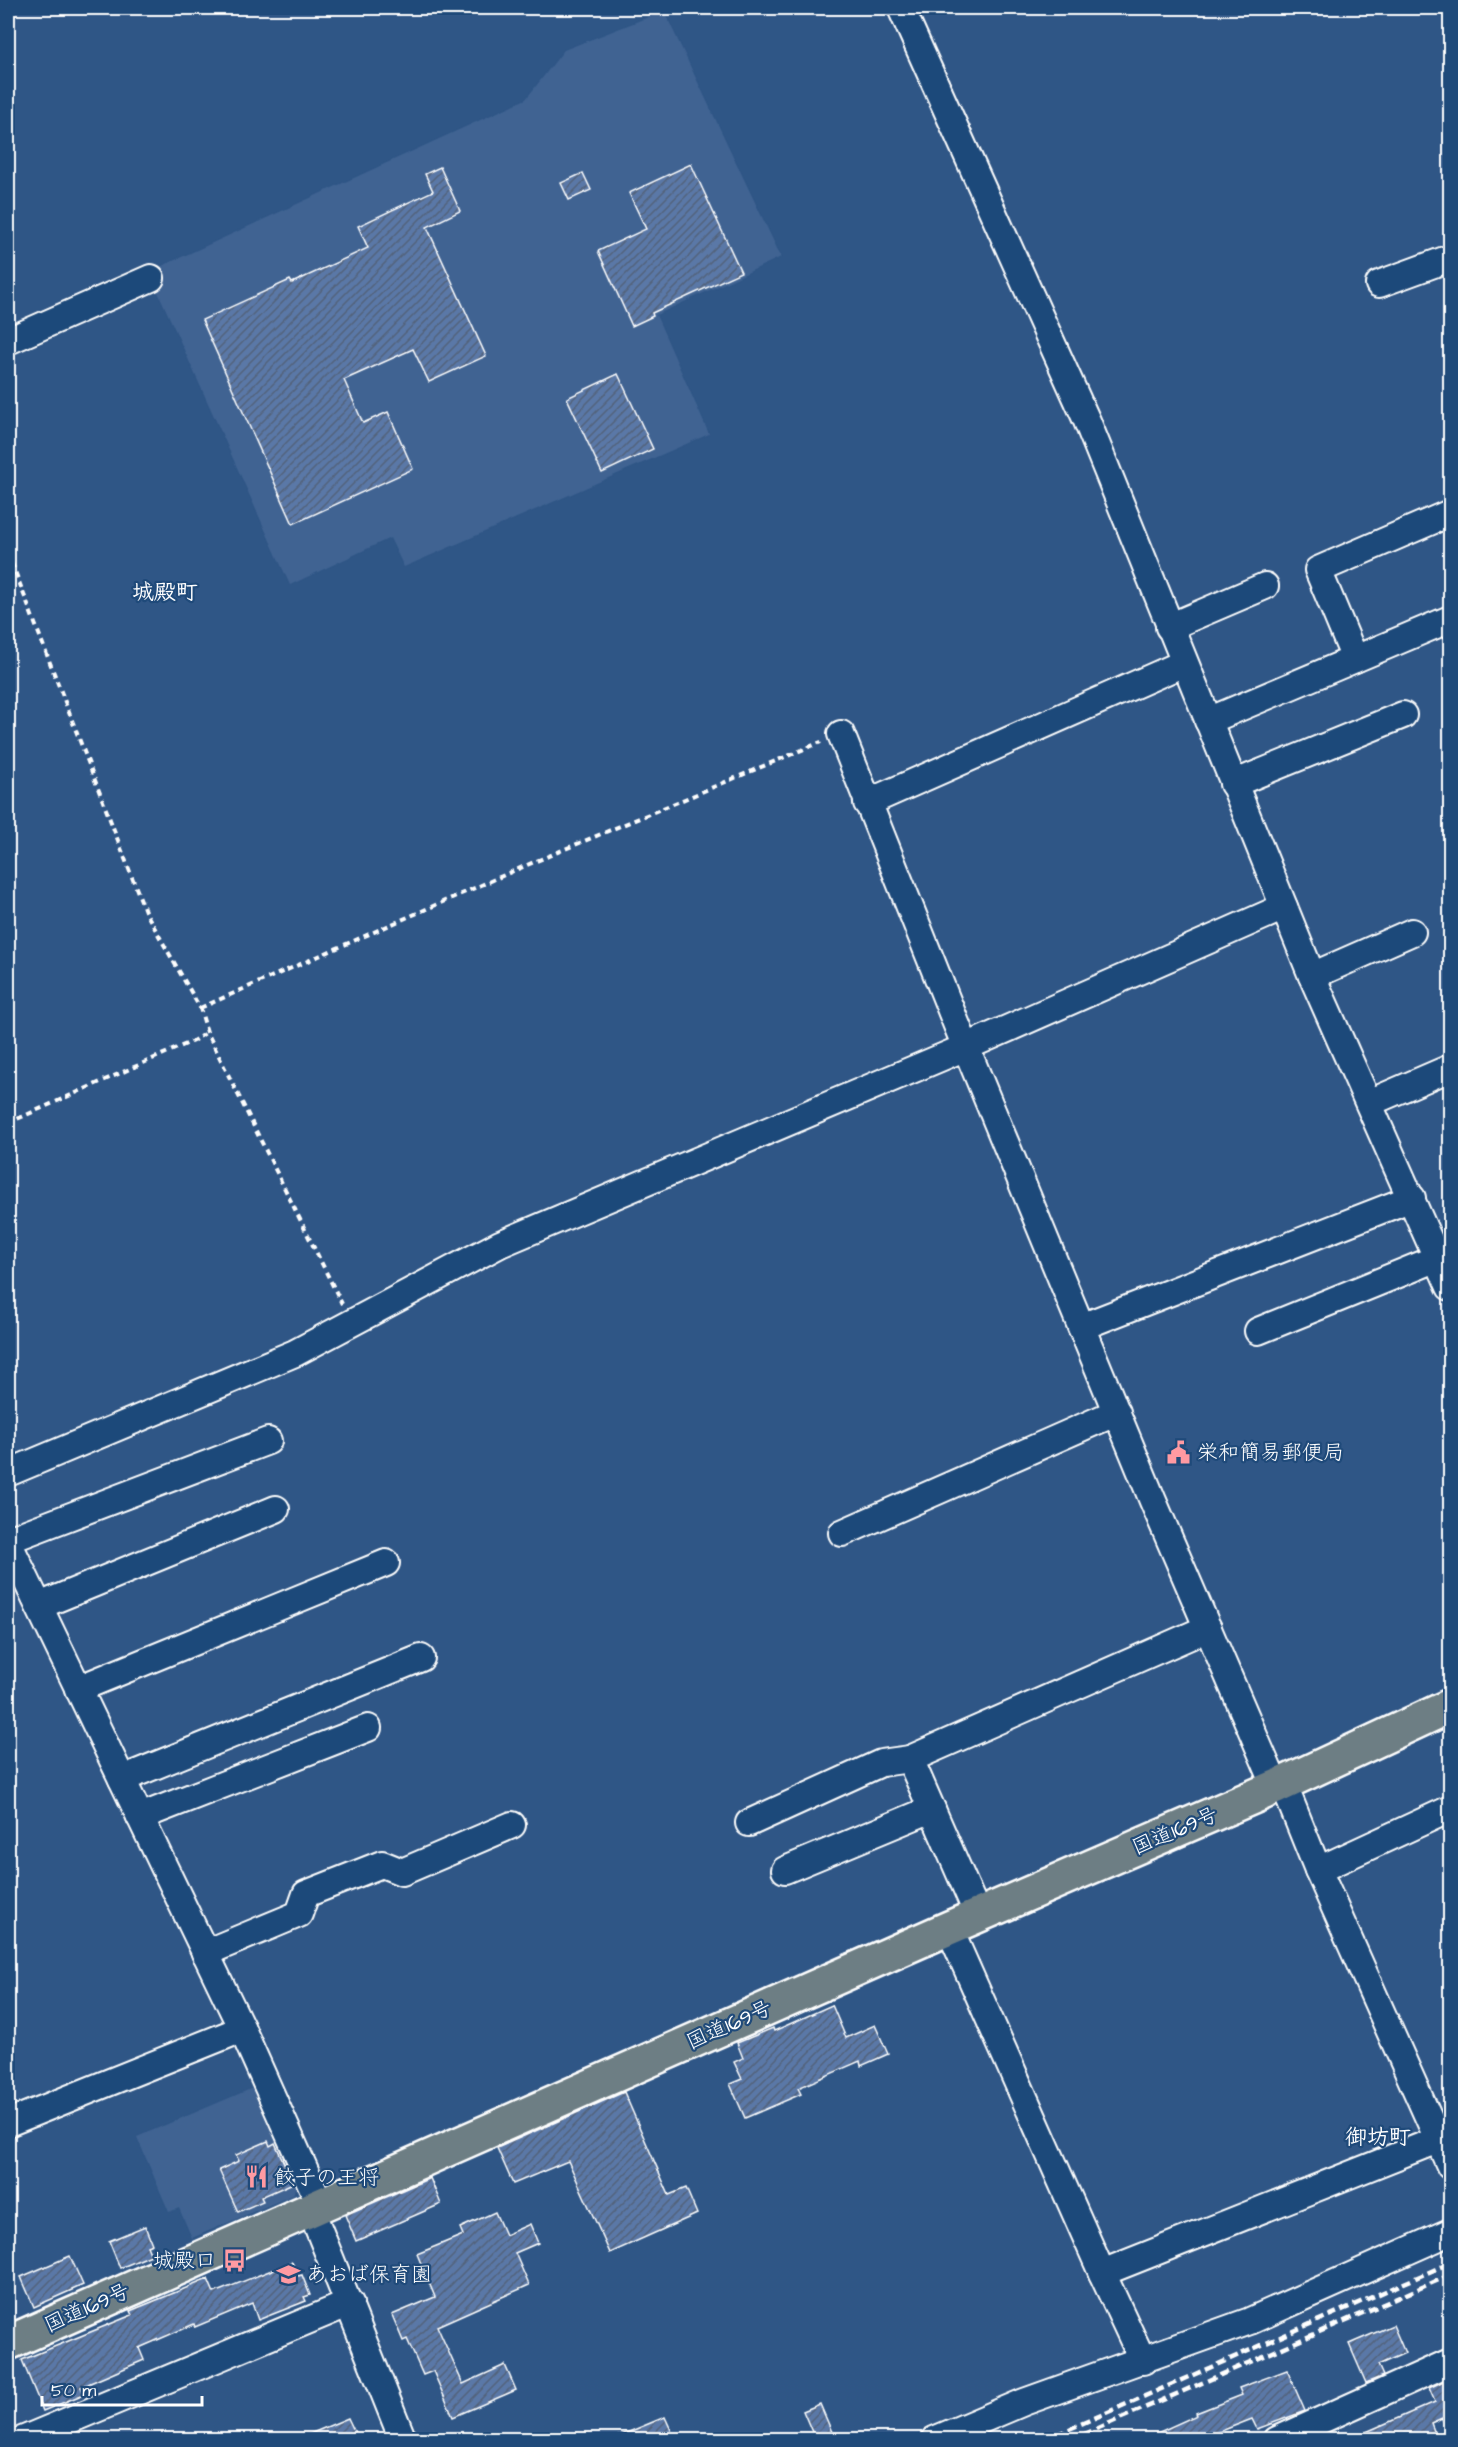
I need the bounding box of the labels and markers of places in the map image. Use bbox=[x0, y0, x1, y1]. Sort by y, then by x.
place label: 栄和簡易郵便局 bbox=[1197, 1438, 1344, 1467]
public building icon: 栄和簡易郵便局 bbox=[1166, 1439, 1192, 1465]
place label: 餃子の王将 bbox=[274, 2163, 379, 2192]
restaurant icon: 餃子の王将 bbox=[243, 2164, 269, 2190]
place label: 城殿口 bbox=[153, 2246, 216, 2275]
bus stop icon: 城殿口 bbox=[221, 2247, 247, 2273]
place label: あおば保育園 bbox=[306, 2260, 432, 2289]
school or university icon: あおば保育園 bbox=[275, 2261, 301, 2287]

